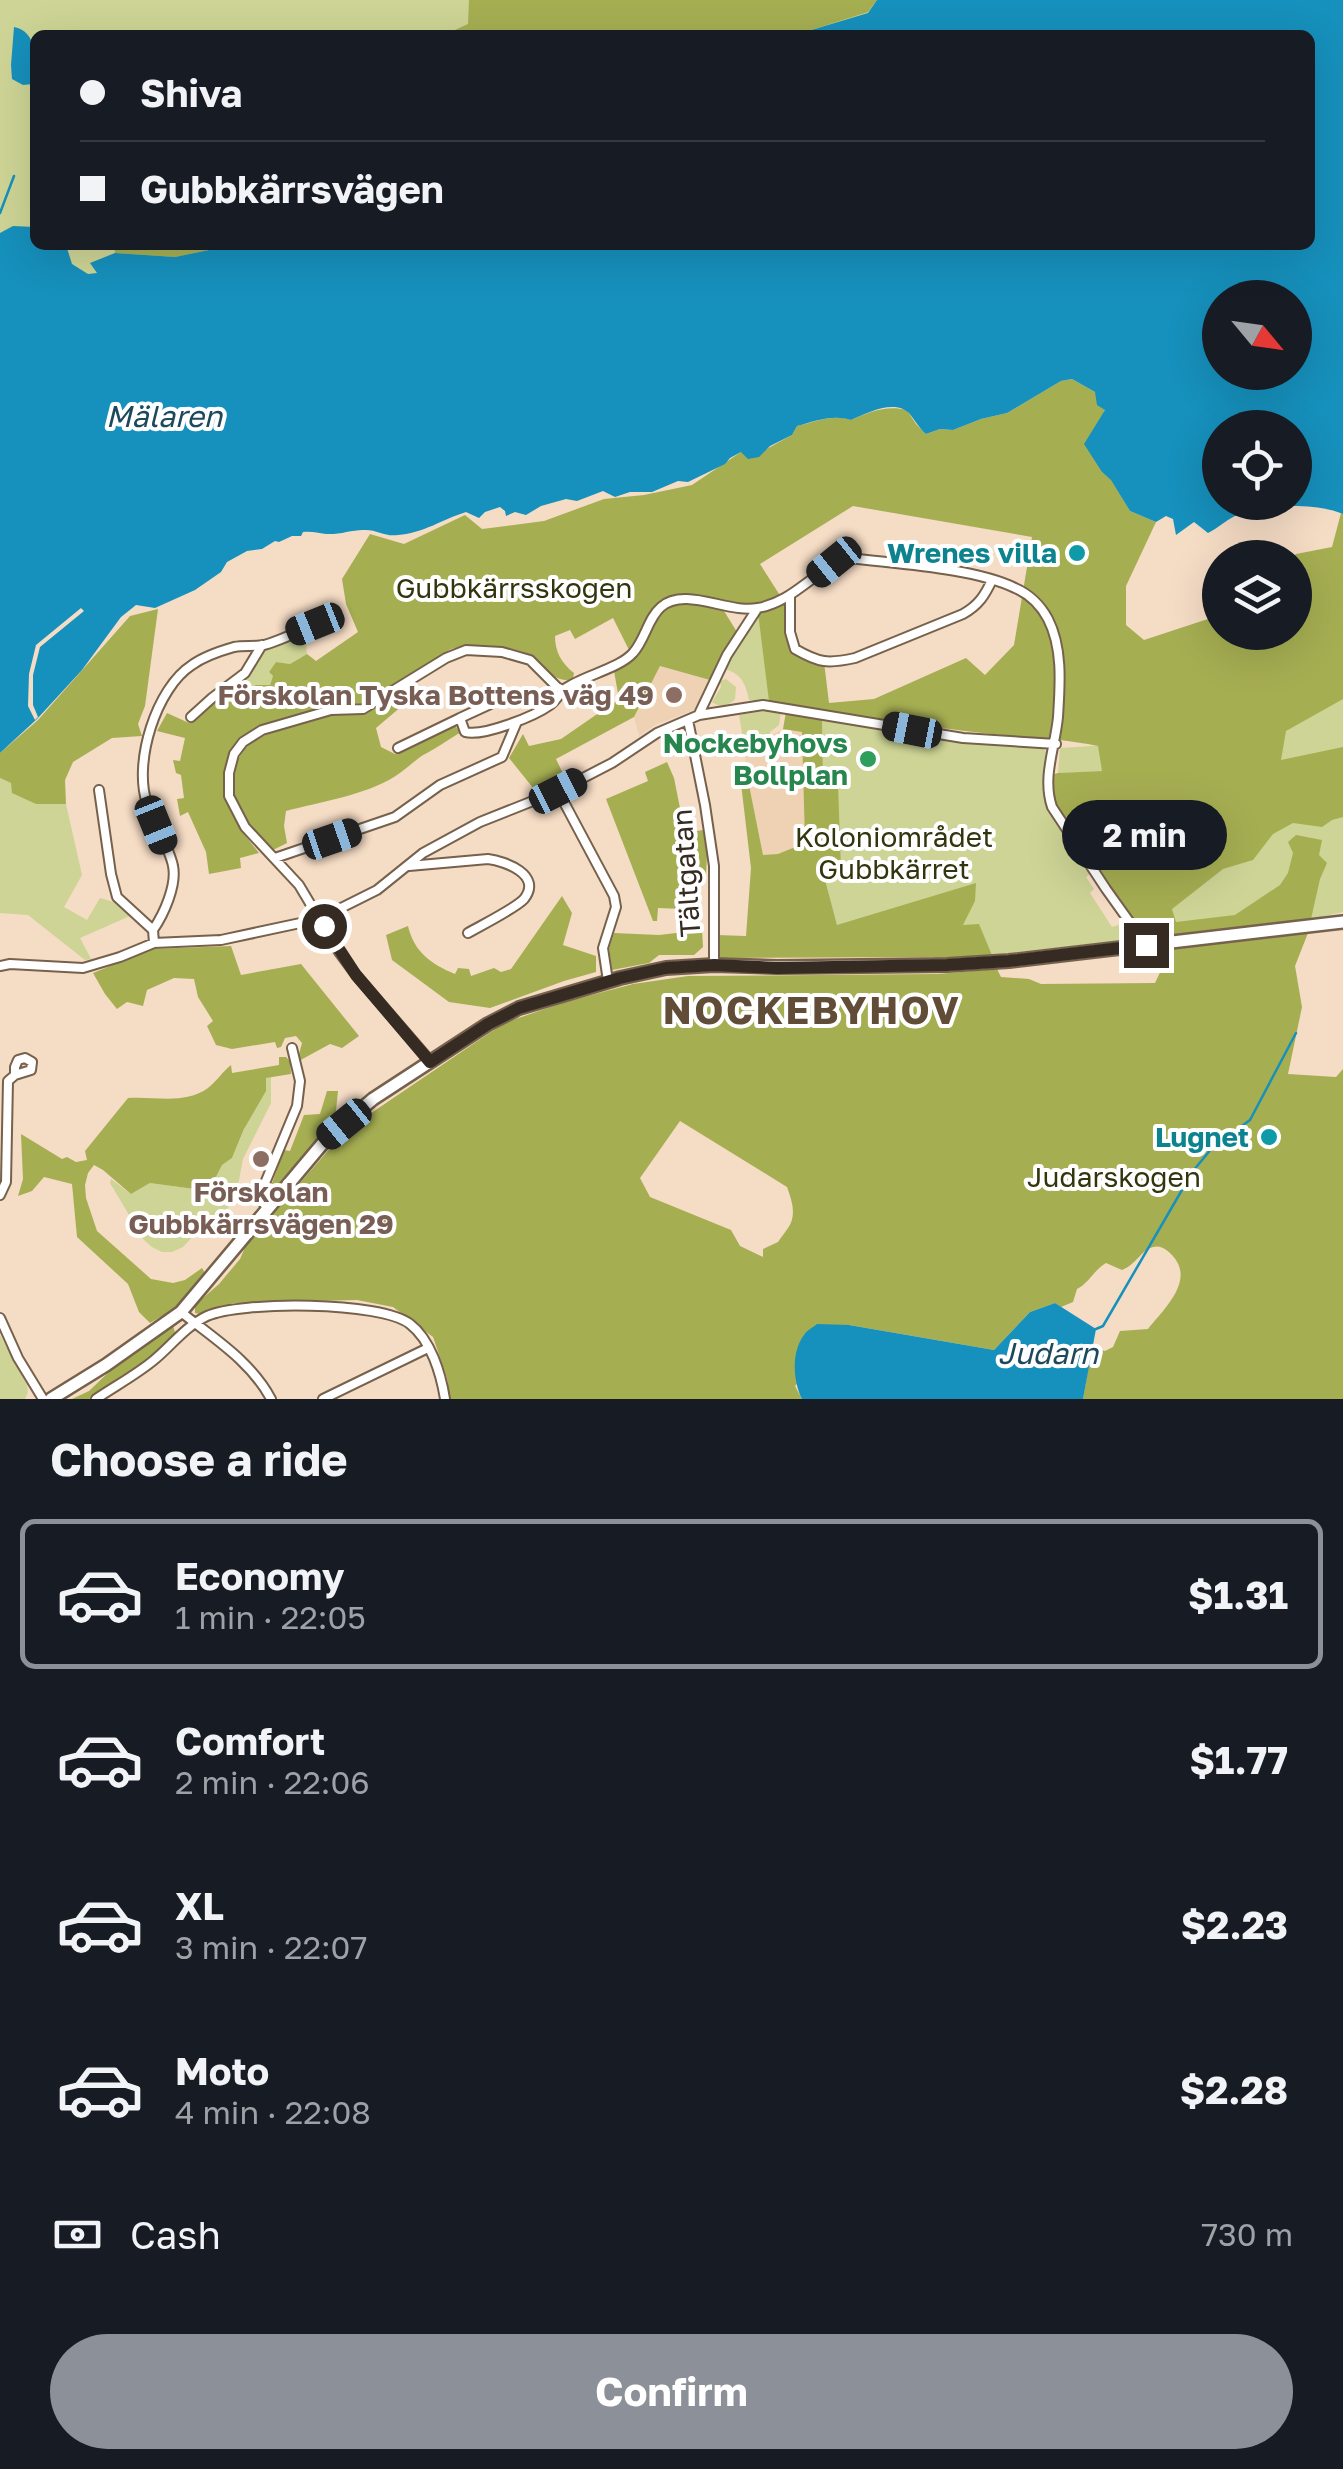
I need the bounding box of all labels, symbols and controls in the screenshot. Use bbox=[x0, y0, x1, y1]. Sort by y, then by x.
text: Shiva bbox=[140, 70, 242, 115]
text: Gubbkärrsvägen bbox=[140, 166, 444, 211]
north arrow bbox=[1202, 280, 1312, 390]
map controls bbox=[1202, 280, 1312, 650]
water label: Mälaren bbox=[106, 398, 224, 434]
button: locate bbox=[1202, 410, 1312, 520]
car bbox=[801, 531, 867, 593]
place label: Wrenes villa bbox=[887, 536, 1057, 569]
button: layers bbox=[1202, 540, 1312, 650]
marker: Wrenes villa bbox=[1066, 542, 1088, 564]
park label: Gubbkärrsskogen bbox=[396, 571, 632, 604]
car bbox=[282, 599, 348, 649]
place label: Förskolan Tyska Bottens väg 49 bbox=[217, 678, 654, 711]
marker: Förskolan Tyska Bottens väg 49 bbox=[663, 684, 685, 706]
car bbox=[880, 710, 944, 750]
place label: Nockebyhovs Bollplan bbox=[663, 726, 848, 791]
marker: Nockebyhovs Bollplan bbox=[857, 748, 879, 770]
car bbox=[524, 764, 592, 818]
car bbox=[131, 792, 181, 858]
callout: 2 min bbox=[1064, 800, 1228, 870]
street label: Tältgatan bbox=[665, 808, 706, 938]
car bbox=[299, 815, 365, 863]
text: 2 min bbox=[1103, 816, 1186, 854]
park label: Koloniområdet Gubbkärret bbox=[795, 820, 993, 885]
route start bbox=[302, 904, 347, 949]
route end bbox=[1124, 923, 1169, 968]
district label: NOCKEBYHOV bbox=[663, 987, 961, 1032]
car bbox=[311, 1093, 377, 1155]
place label: Lugnet bbox=[1155, 1120, 1249, 1153]
marker: Lugnet bbox=[1258, 1126, 1280, 1148]
marker: Förskolan Gubbkärrsvägen 29 bbox=[250, 1148, 272, 1170]
park label: Judarskogen bbox=[1027, 1160, 1201, 1193]
place label: Förskolan Gubbkärrsvägen 29 bbox=[128, 1175, 394, 1240]
water label: Judarn bbox=[998, 1335, 1100, 1371]
text: Choose a ride bbox=[50, 1432, 348, 1486]
icon: car bbox=[55, 1549, 145, 1639]
text: Economy bbox=[175, 1553, 344, 1598]
text: $1.31 bbox=[1188, 1572, 1288, 1617]
text: 1 min · 22:05 bbox=[175, 1598, 366, 1636]
icon: car bbox=[55, 1714, 145, 1804]
text: Comfort bbox=[175, 1718, 325, 1763]
text: $1.77 bbox=[1189, 1737, 1288, 1782]
text: 2 min · 22:06 bbox=[175, 1763, 370, 1801]
icon: car bbox=[55, 1879, 145, 1969]
text: XL bbox=[175, 1883, 224, 1928]
text: $2.23 bbox=[1181, 1902, 1288, 1947]
text: 3 min · 22:07 bbox=[175, 1928, 367, 1966]
icon: car bbox=[55, 2044, 145, 2134]
text: Moto bbox=[175, 2048, 269, 2093]
text: $2.28 bbox=[1180, 2067, 1288, 2112]
text: 4 min · 22:08 bbox=[175, 2093, 371, 2131]
icon: cash bbox=[50, 2207, 105, 2262]
text: Cash bbox=[130, 2212, 221, 2257]
text: 730 m bbox=[1201, 2215, 1293, 2253]
button: Confirm bbox=[50, 2334, 1293, 2449]

